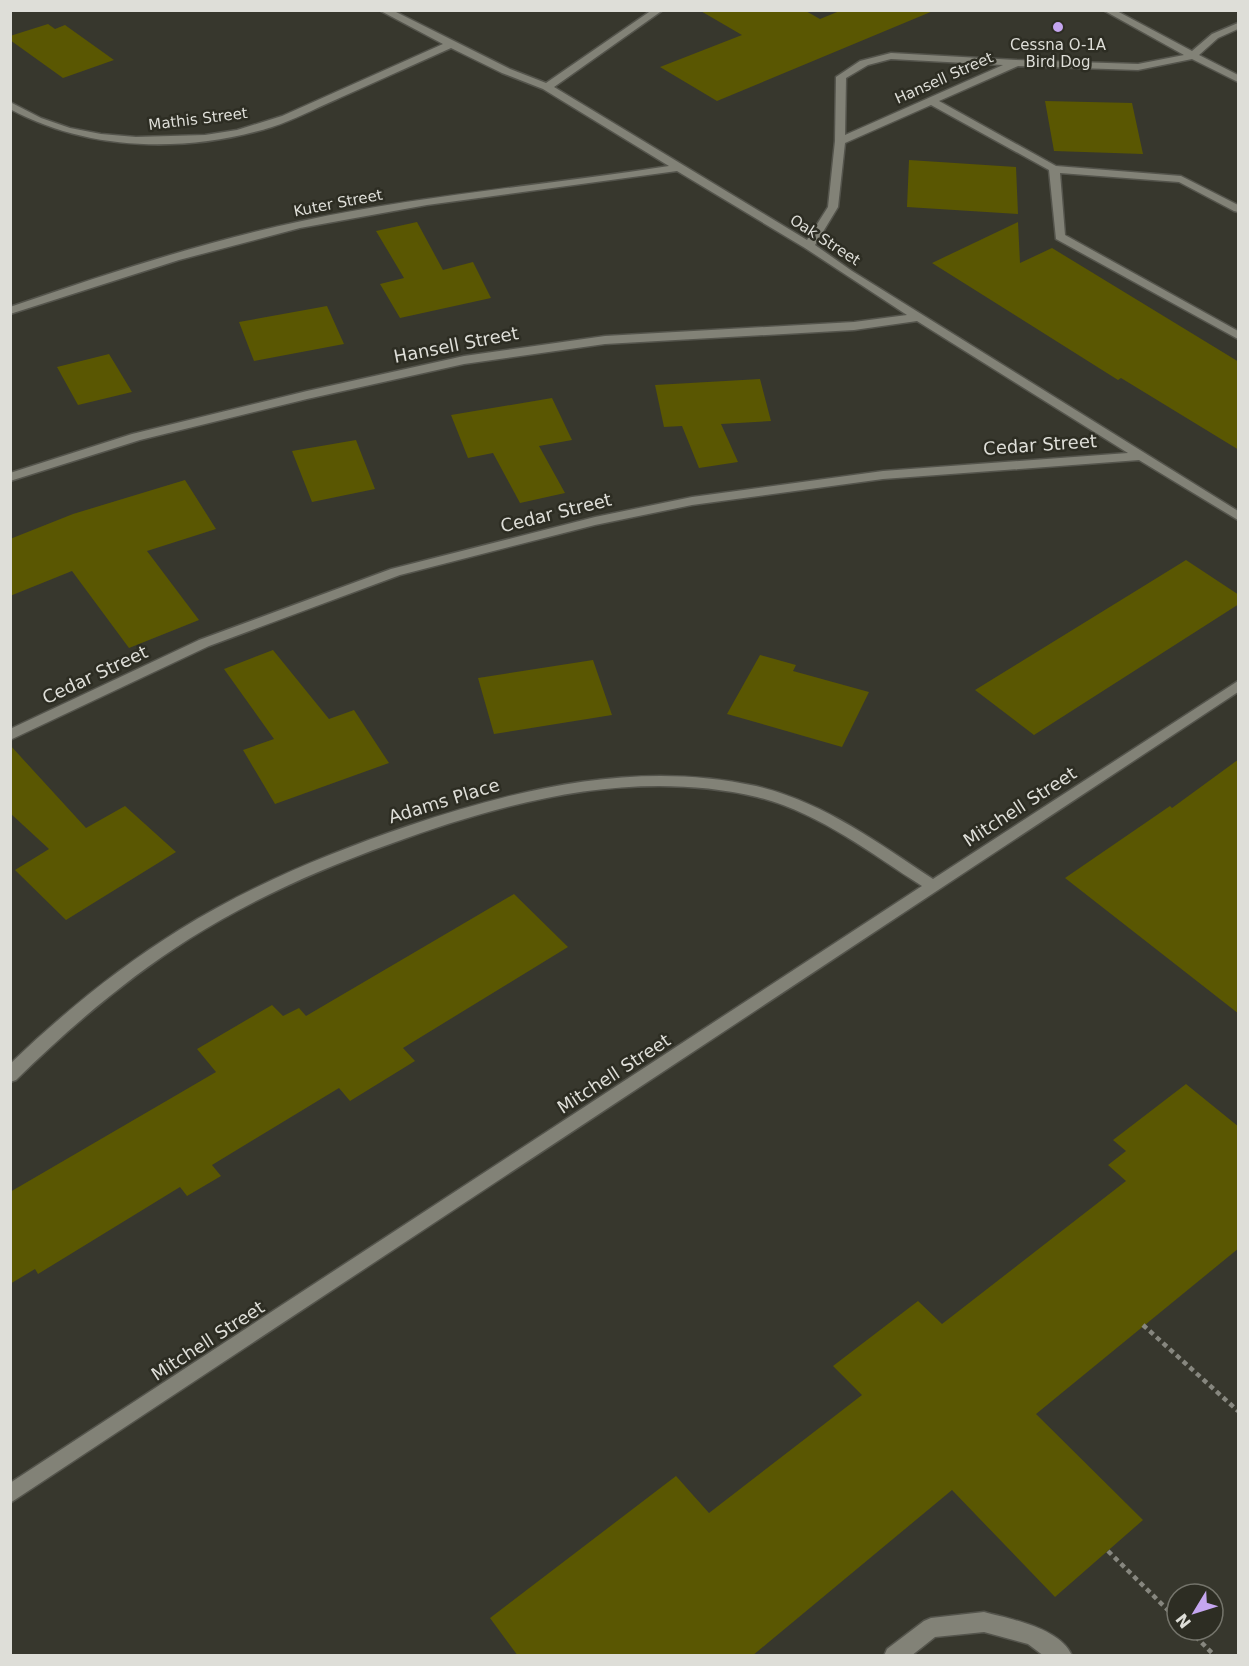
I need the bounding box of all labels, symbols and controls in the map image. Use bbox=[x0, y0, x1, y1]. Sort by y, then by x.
marker: Cessna O-1A Bird Dog bbox=[1051, 20, 1065, 34]
place label: Cessna O-1A Bird Dog bbox=[1010, 36, 1107, 71]
street label: Hansell Street bbox=[892, 48, 996, 108]
street label: Mathis Street bbox=[147, 104, 249, 134]
street label: Kuter Street bbox=[292, 186, 384, 220]
street label: Oak Street bbox=[787, 211, 864, 269]
street label: Hansell Street bbox=[392, 322, 520, 367]
street label: Cedar Street bbox=[982, 430, 1098, 459]
street label: Cedar Street bbox=[498, 489, 614, 536]
street label: Cedar Street bbox=[39, 641, 151, 708]
street label: Mitchell Street bbox=[959, 762, 1080, 851]
street label: Adams Place bbox=[386, 774, 502, 827]
street label: Mitchell Street bbox=[553, 1029, 674, 1118]
street label: Mitchell Street bbox=[147, 1296, 268, 1385]
north arrow bbox=[1165, 1582, 1225, 1642]
text: N bbox=[1172, 1610, 1195, 1632]

